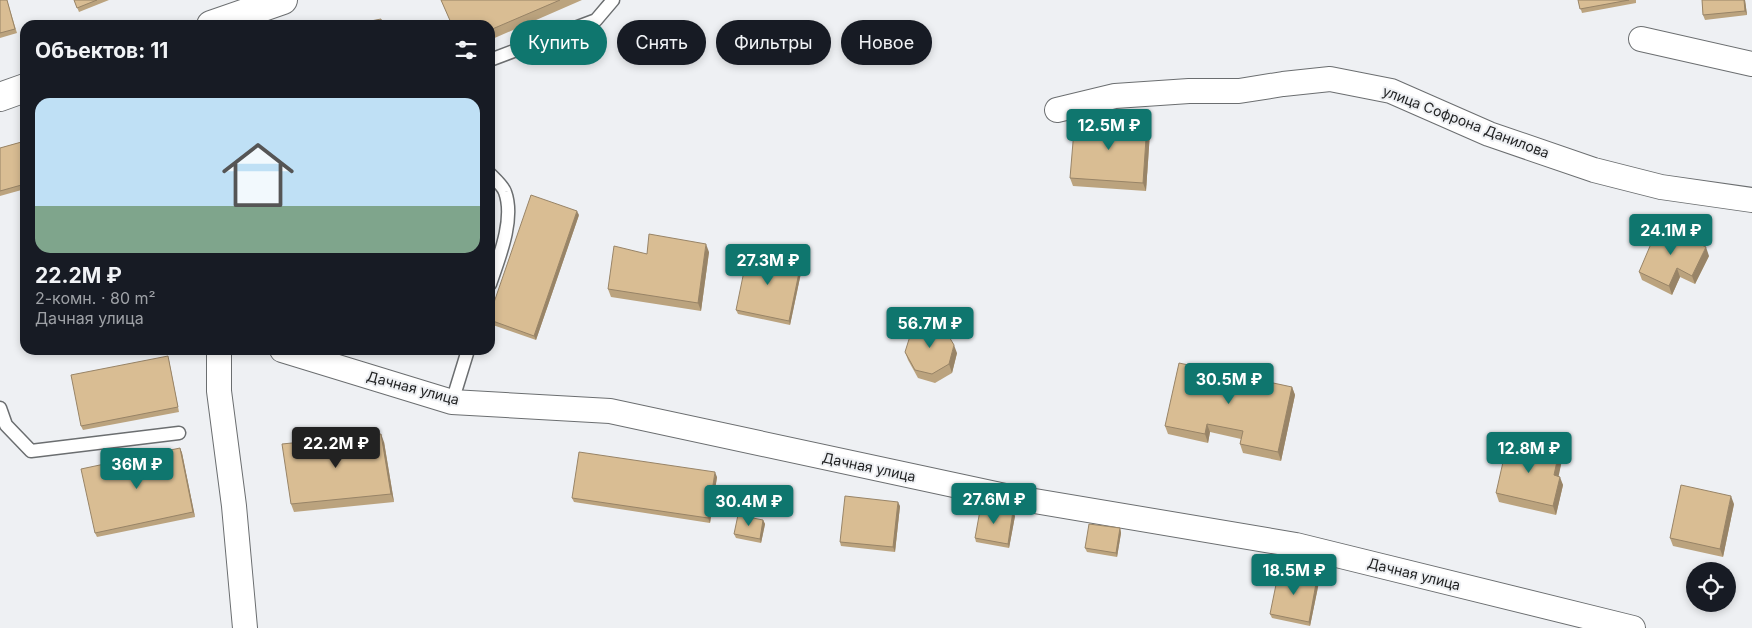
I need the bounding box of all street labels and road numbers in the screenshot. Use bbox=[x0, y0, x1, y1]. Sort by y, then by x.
street label: улица Софрона Данилова bbox=[1380, 82, 1552, 161]
street label: Дачная улица bbox=[365, 367, 461, 408]
street label: Дачная улица bbox=[821, 448, 917, 485]
street label: Дачная улица bbox=[1366, 554, 1462, 593]

